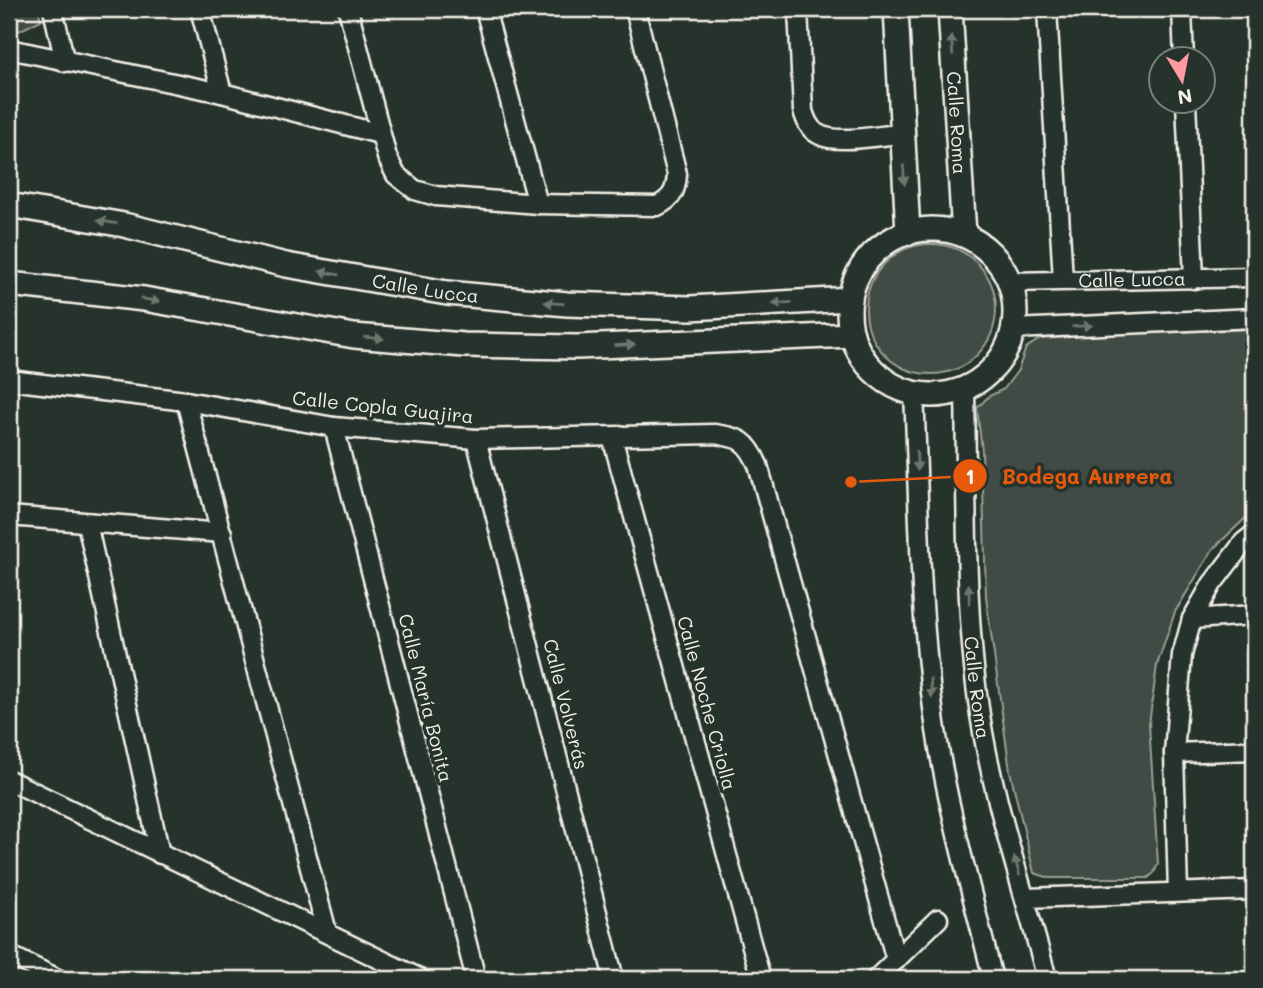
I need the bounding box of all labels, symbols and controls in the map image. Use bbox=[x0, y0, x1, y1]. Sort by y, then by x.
one-way arrow bbox=[947, 34, 958, 56]
north arrow bbox=[1148, 46, 1218, 116]
street label: Calle Roma bbox=[942, 70, 973, 175]
text: N bbox=[1176, 84, 1194, 111]
one-way arrow bbox=[899, 164, 910, 186]
one-way arrow bbox=[96, 216, 118, 227]
street label: Calle Lucca bbox=[1078, 265, 1186, 293]
one-way arrow bbox=[318, 267, 340, 278]
street label: Calle Lucca bbox=[370, 267, 480, 308]
one-way arrow bbox=[139, 295, 161, 306]
one-way arrow bbox=[543, 297, 565, 308]
one-way arrow bbox=[770, 297, 792, 308]
one-way arrow bbox=[1071, 320, 1093, 331]
one-way arrow bbox=[363, 333, 385, 344]
one-way arrow bbox=[615, 339, 637, 350]
street label: Calle Copla Guajira bbox=[291, 385, 475, 428]
one-way arrow bbox=[912, 450, 923, 472]
callout: Bodega Aurrera bbox=[953, 455, 1187, 497]
text: 1 bbox=[965, 462, 975, 489]
text: Bodega Aurrera bbox=[1002, 462, 1172, 489]
one-way arrow bbox=[963, 583, 974, 605]
street label: Calle María Bonita bbox=[393, 611, 460, 785]
street label: Calle Noche Criolla bbox=[672, 613, 743, 793]
street label: Calle Roma bbox=[959, 635, 997, 741]
street label: Calle Volverás bbox=[538, 636, 595, 772]
one-way arrow bbox=[925, 677, 936, 699]
one-way arrow bbox=[1011, 855, 1021, 876]

